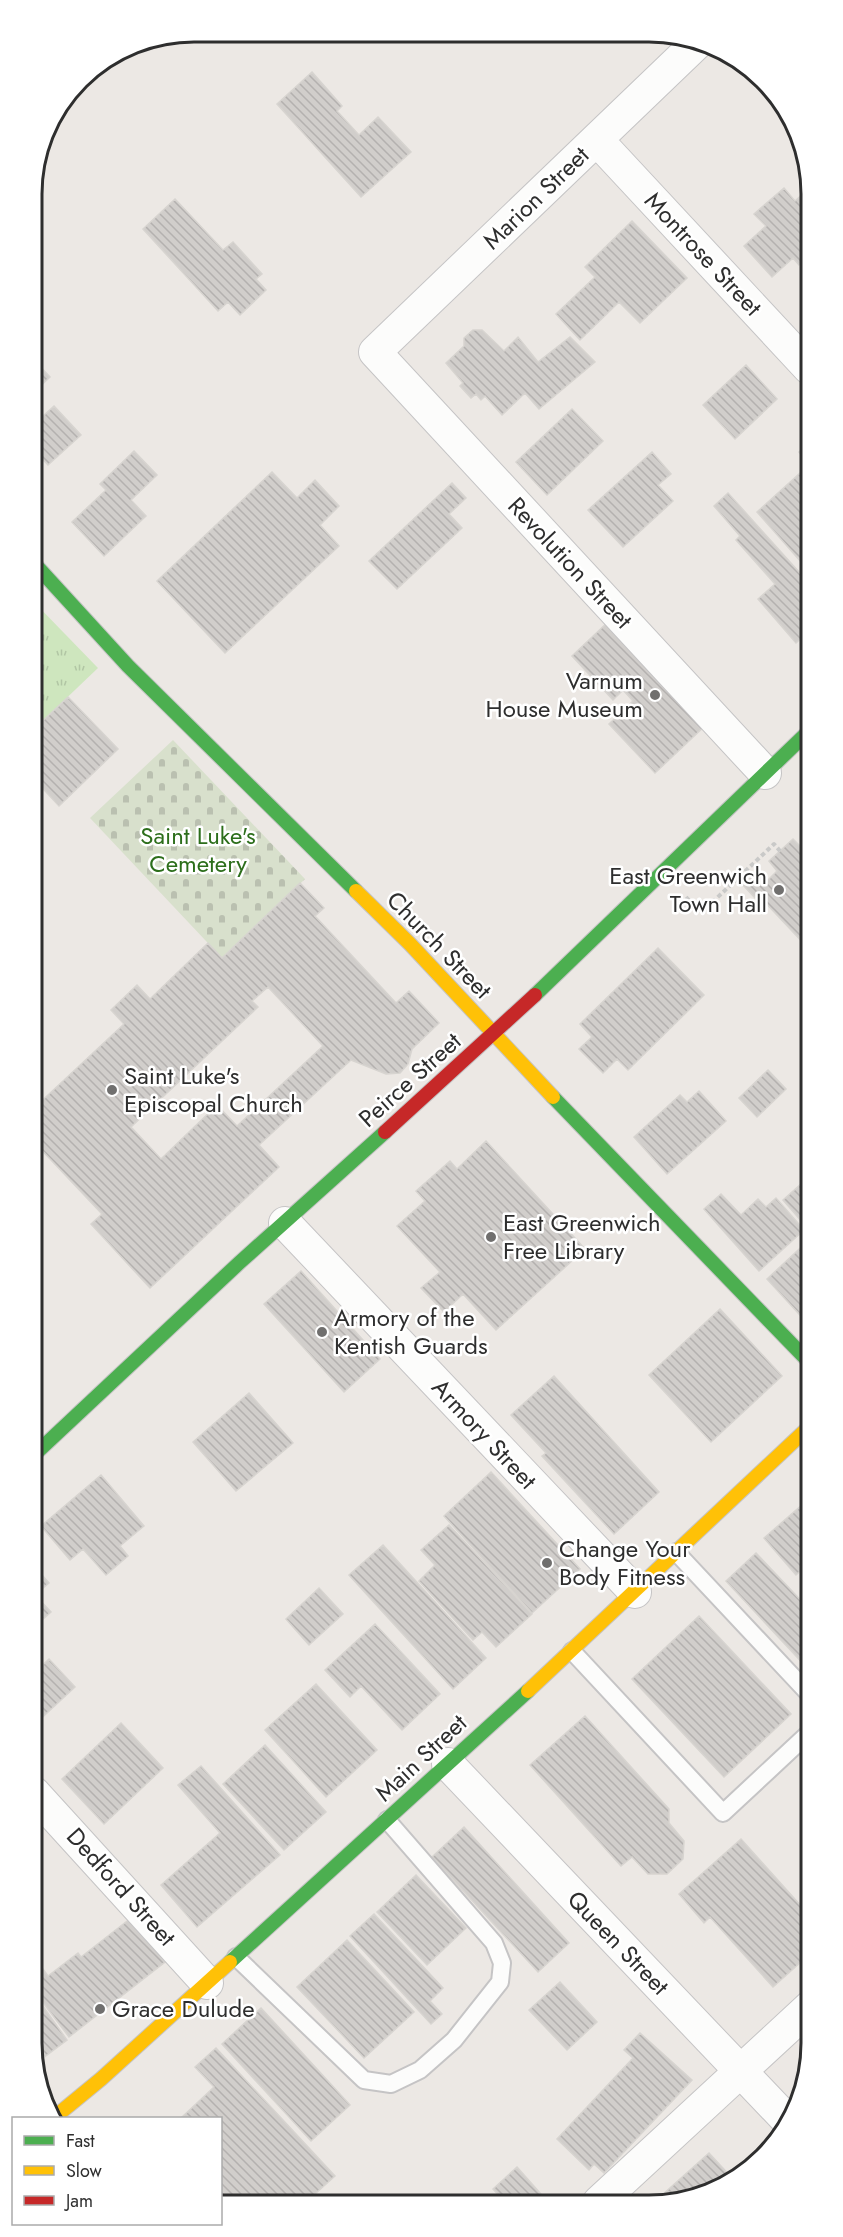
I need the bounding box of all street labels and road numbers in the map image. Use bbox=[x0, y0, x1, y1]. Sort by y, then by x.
street label: Marion Street bbox=[475, 138, 597, 257]
street label: Montrose Street bbox=[637, 184, 770, 324]
street label: Revolution Street bbox=[500, 489, 641, 637]
street label: Church Street bbox=[379, 883, 500, 1007]
street label: Peirce Street bbox=[351, 1024, 469, 1135]
street label: Armory Street bbox=[424, 1371, 545, 1497]
street label: Main Street bbox=[367, 1706, 475, 1809]
street label: Dedford Street bbox=[59, 1820, 184, 1954]
street label: Queen Street bbox=[559, 1883, 677, 2003]

